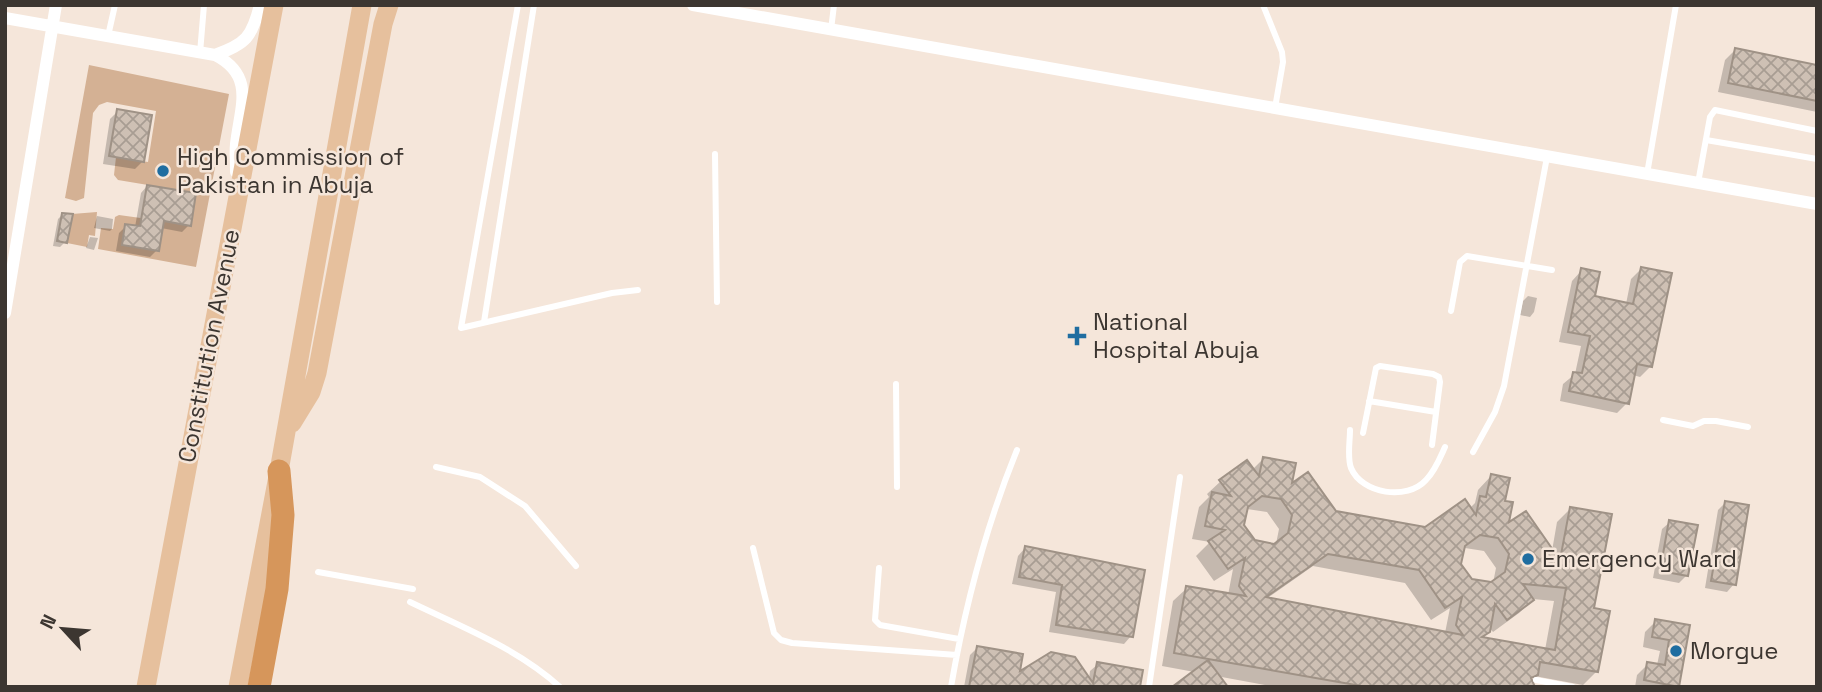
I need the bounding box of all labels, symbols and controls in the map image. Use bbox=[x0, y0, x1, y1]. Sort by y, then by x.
place label: High Commission of Pakistan in Abuja bbox=[177, 141, 404, 200]
marker: High Commission of Pakistan in Abuja bbox=[155, 163, 171, 179]
street label: Constitution Avenue bbox=[171, 227, 246, 465]
place label: National Hospital Abuja bbox=[1093, 306, 1259, 365]
marker: National Hospital Abuja bbox=[1067, 326, 1087, 346]
place label: Emergency Ward bbox=[1542, 543, 1737, 574]
marker: Emergency Ward bbox=[1520, 551, 1536, 567]
north arrow bbox=[28, 594, 98, 664]
text: N bbox=[34, 611, 62, 633]
place label: Morgue bbox=[1690, 635, 1779, 666]
marker: Morgue bbox=[1668, 643, 1684, 659]

